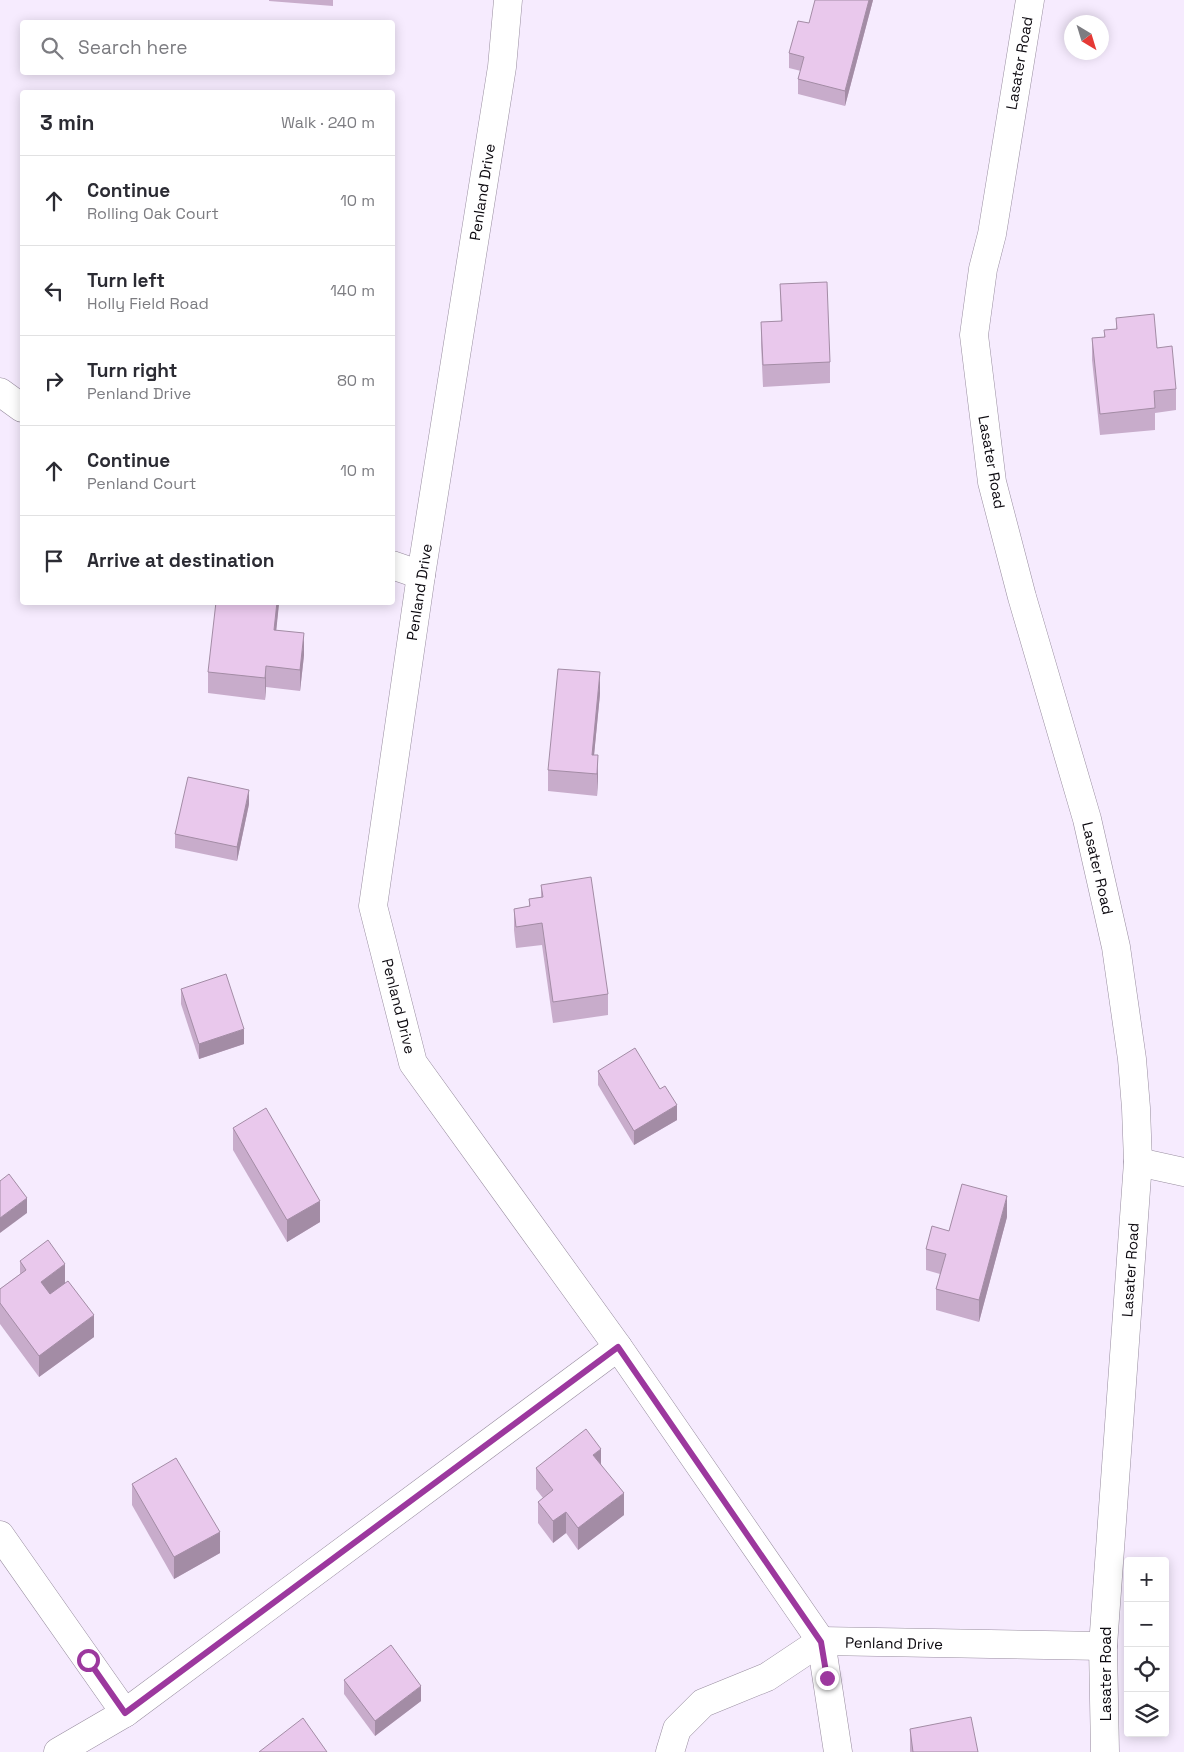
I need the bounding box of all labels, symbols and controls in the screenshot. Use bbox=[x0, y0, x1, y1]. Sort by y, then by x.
street label: Lasater Road bbox=[1001, 15, 1037, 111]
north arrow bbox=[1064, 15, 1109, 60]
search box bbox=[20, 20, 395, 75]
icon: search bbox=[38, 34, 66, 62]
text: Search here bbox=[78, 35, 188, 60]
text: 3 min bbox=[40, 109, 95, 136]
text: Walk · 240 m bbox=[281, 112, 375, 133]
street label: Penland Drive bbox=[465, 142, 499, 242]
text: Continue bbox=[87, 178, 170, 203]
icon: ahead bbox=[40, 187, 68, 215]
text: 10 m bbox=[340, 190, 375, 211]
text: Rolling Oak Court bbox=[87, 203, 219, 224]
text: Turn left bbox=[87, 268, 165, 293]
icon: left bbox=[40, 277, 68, 305]
text: 140 m bbox=[330, 280, 375, 301]
text: Holly Field Road bbox=[87, 293, 209, 314]
text: Turn right bbox=[87, 358, 177, 383]
icon: right bbox=[40, 367, 68, 395]
text: 80 m bbox=[337, 370, 375, 391]
text: Penland Drive bbox=[87, 383, 191, 404]
street label: Lasater Road bbox=[974, 414, 1010, 510]
text: Continue bbox=[87, 448, 170, 473]
icon: ahead bbox=[40, 457, 68, 485]
text: 10 m bbox=[340, 460, 375, 481]
text: Penland Court bbox=[87, 473, 196, 494]
street label: Penland Drive bbox=[402, 542, 436, 642]
icon: arrive bbox=[40, 547, 68, 575]
text: Arrive at destination bbox=[87, 548, 275, 573]
street label: Lasater Road bbox=[1078, 820, 1118, 916]
street label: Penland Drive bbox=[378, 956, 420, 1056]
street label: Lasater Road bbox=[1117, 1222, 1143, 1318]
map controls bbox=[1124, 1557, 1169, 1737]
button: + bbox=[1124, 1557, 1169, 1602]
button: − bbox=[1124, 1602, 1169, 1647]
street label: Lasater Road bbox=[1096, 1627, 1115, 1721]
street label: Penland Drive bbox=[845, 1633, 943, 1653]
button: locate bbox=[1124, 1647, 1169, 1692]
route start bbox=[77, 1649, 100, 1672]
route end bbox=[816, 1667, 839, 1690]
button: layers bbox=[1124, 1692, 1169, 1737]

